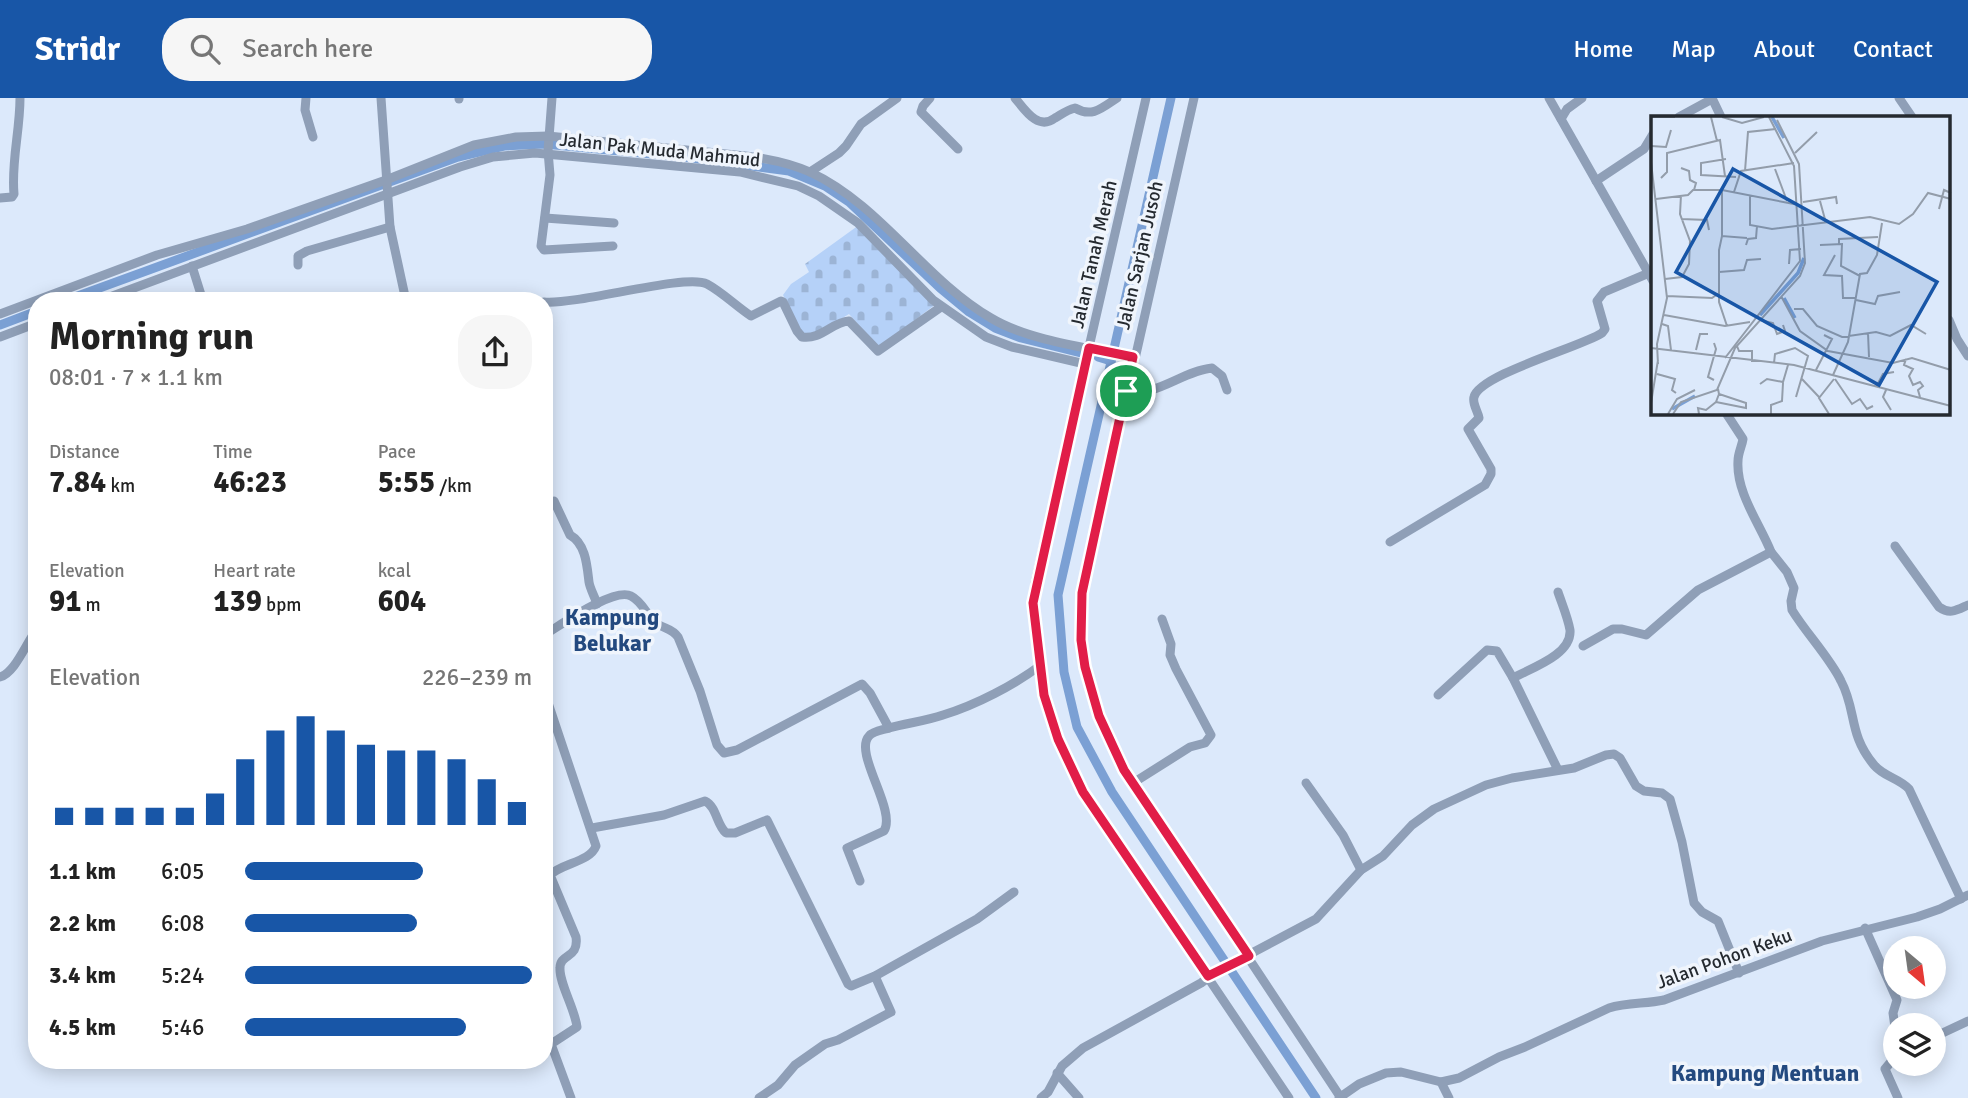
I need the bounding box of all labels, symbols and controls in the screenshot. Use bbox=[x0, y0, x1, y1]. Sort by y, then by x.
search box bbox=[162, 18, 652, 81]
text: Stridr bbox=[35, 29, 120, 70]
icon: search bbox=[186, 30, 224, 68]
text: Search here bbox=[242, 33, 373, 65]
text: Home bbox=[1573, 34, 1633, 64]
text: Map bbox=[1671, 34, 1716, 64]
text: About bbox=[1754, 34, 1815, 64]
text: Contact bbox=[1853, 34, 1933, 64]
inset map bbox=[1651, 116, 1951, 415]
street label: Jalan Pak Muda Mahmud bbox=[558, 128, 761, 172]
street label: Jalan Tanah Merah bbox=[1065, 178, 1123, 331]
street label: Jalan Sarjan Jusoh bbox=[1111, 179, 1169, 332]
text: Morning run bbox=[49, 313, 254, 360]
button: share bbox=[458, 315, 532, 389]
pin bbox=[1096, 361, 1156, 421]
text: 08:01 · 7 × 1.1 km bbox=[49, 363, 223, 392]
icon: arrive bbox=[1107, 372, 1145, 410]
text: Distance bbox=[49, 440, 120, 464]
text: Time bbox=[213, 440, 252, 464]
text: Pace bbox=[378, 440, 416, 464]
text: 7.84 bbox=[49, 464, 106, 501]
text: 46:23 bbox=[213, 464, 287, 501]
text: 5:55 bbox=[378, 464, 435, 501]
text: km bbox=[106, 474, 135, 498]
text: /km bbox=[435, 474, 472, 498]
text: Elevation bbox=[49, 559, 125, 583]
text: Heart rate bbox=[213, 559, 296, 583]
text: kcal bbox=[378, 559, 411, 583]
text: 91 bbox=[49, 583, 81, 620]
text: 139 bbox=[213, 583, 262, 620]
text: 604 bbox=[378, 583, 426, 620]
text: m bbox=[81, 593, 101, 617]
text: bpm bbox=[262, 593, 301, 617]
district label: Kampung Belukar bbox=[565, 603, 659, 658]
text: Elevation bbox=[49, 663, 141, 692]
text: 226–239 m bbox=[422, 663, 532, 692]
text: 1.1 km bbox=[49, 857, 116, 886]
text: 6:05 bbox=[161, 857, 204, 886]
text: 2.2 km bbox=[49, 909, 116, 938]
text: 6:08 bbox=[161, 909, 204, 938]
street label: Jalan Pohon Keku bbox=[1653, 923, 1795, 995]
north arrow bbox=[1883, 936, 1946, 999]
map controls bbox=[1883, 936, 1946, 1076]
text: 3.4 km bbox=[49, 961, 116, 990]
text: 5:24 bbox=[161, 961, 204, 990]
text: 4.5 km bbox=[49, 1013, 116, 1042]
text: 5:46 bbox=[161, 1013, 204, 1042]
button: layers bbox=[1883, 1013, 1946, 1076]
district label: Kampung Mentuan bbox=[1671, 1059, 1859, 1088]

